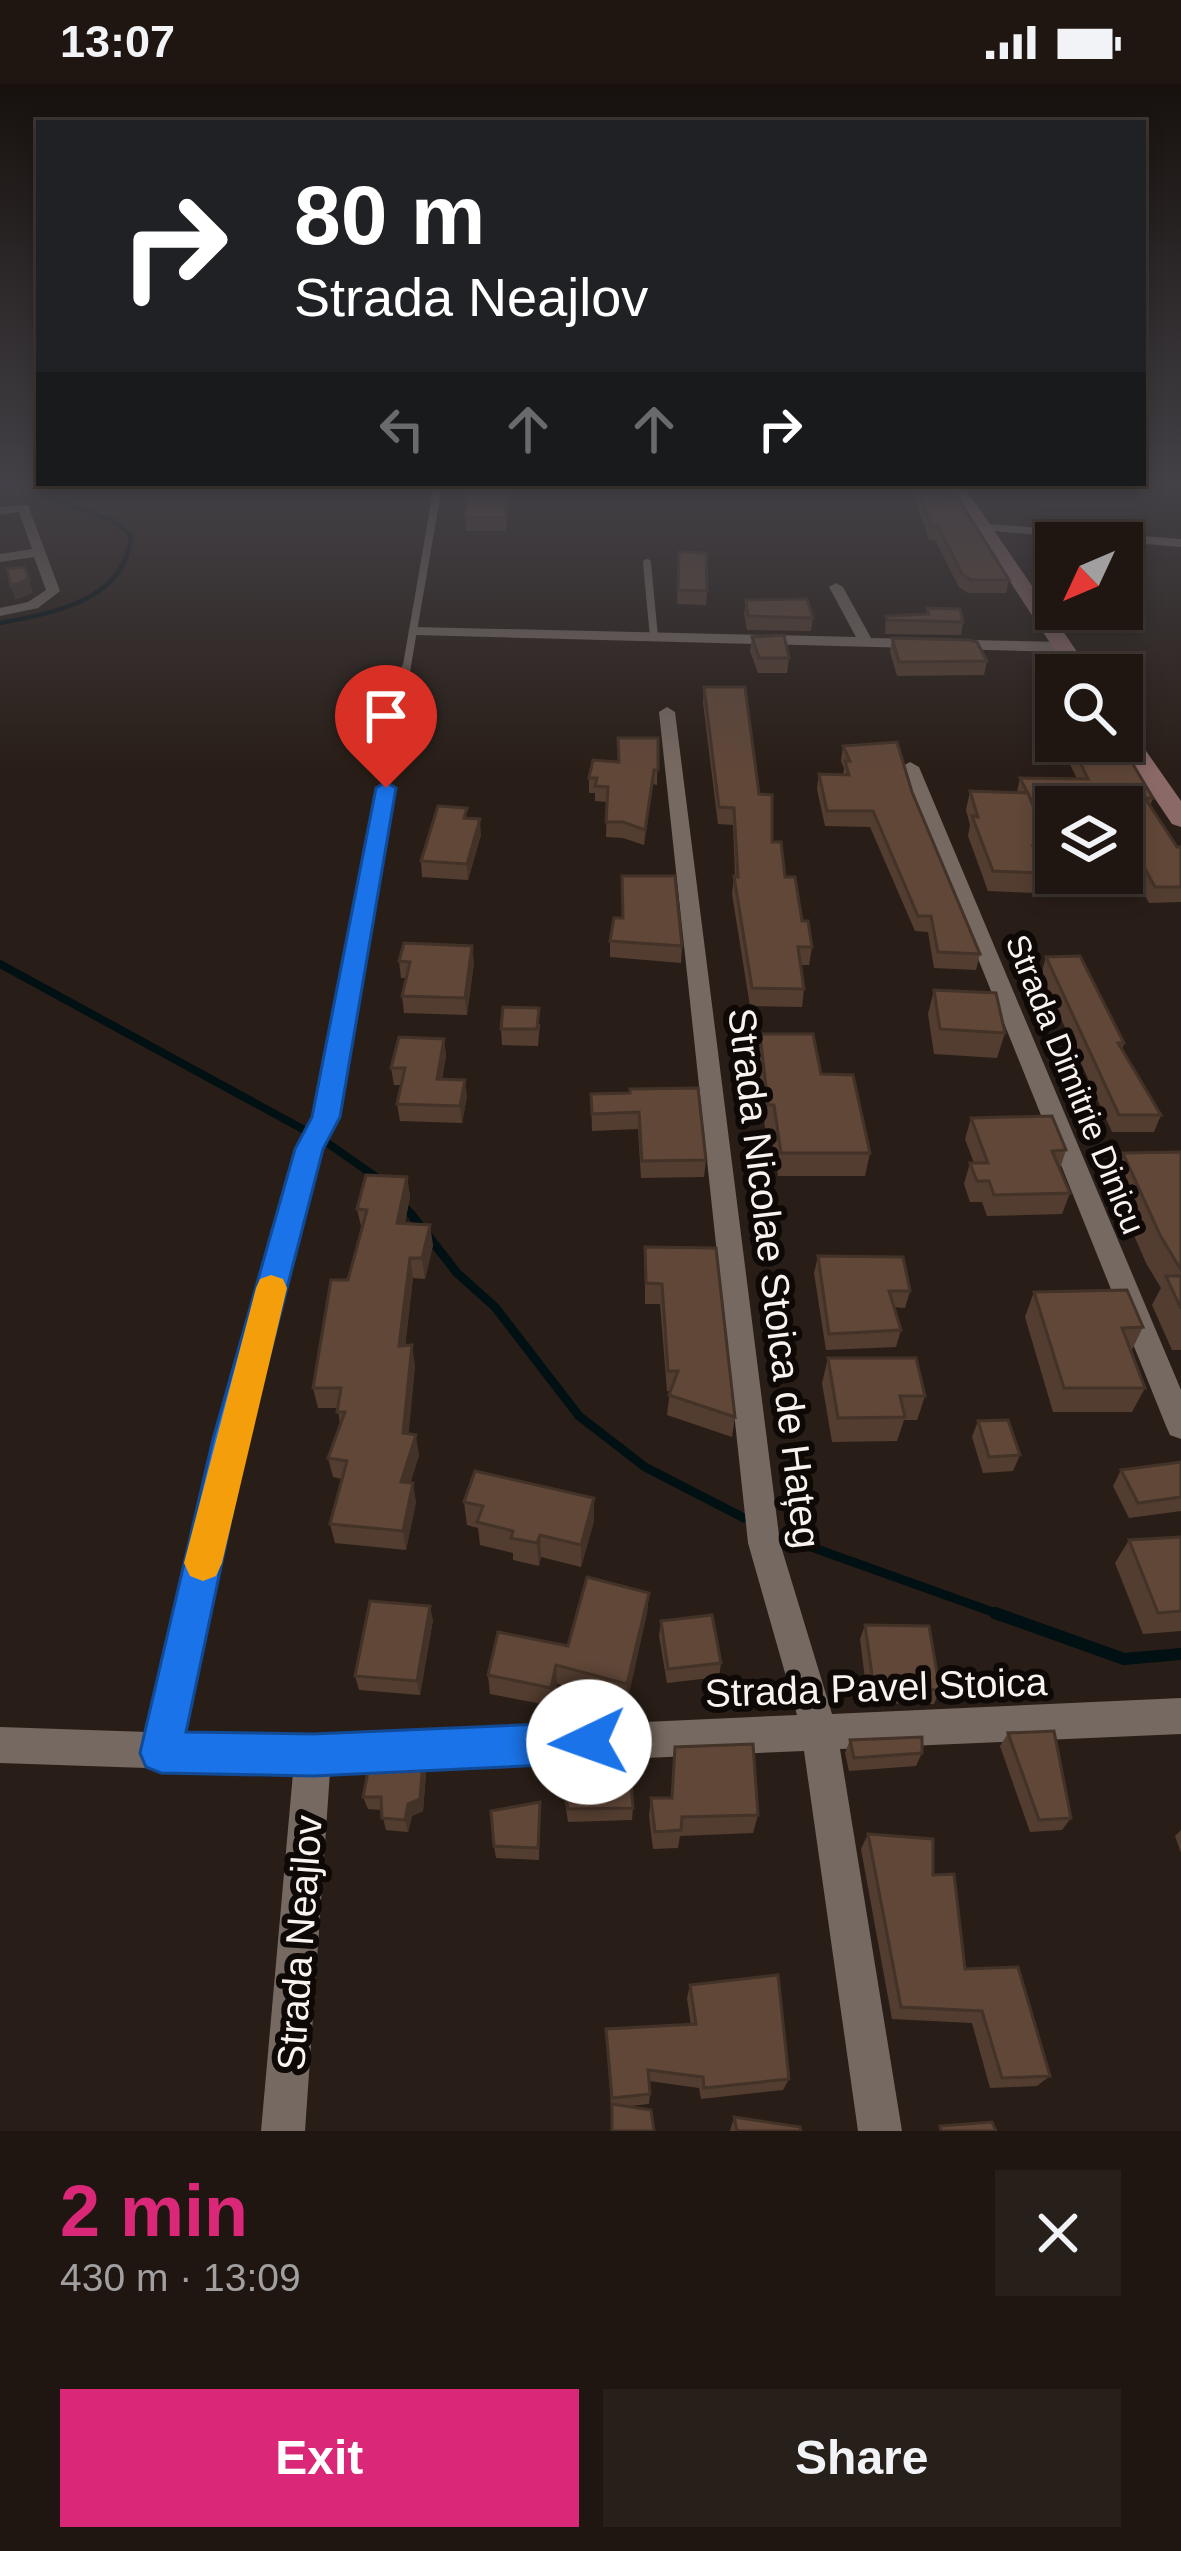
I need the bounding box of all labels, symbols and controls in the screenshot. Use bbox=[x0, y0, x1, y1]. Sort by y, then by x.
text: 13:07 bbox=[60, 16, 175, 67]
icon: right bbox=[96, 168, 252, 324]
text: 80 m bbox=[294, 168, 485, 262]
text: Strada Neajlov bbox=[294, 267, 648, 327]
icon: left bbox=[369, 396, 435, 462]
icon: ahead bbox=[495, 396, 561, 462]
icon: ahead bbox=[621, 396, 687, 462]
icon: right bbox=[747, 396, 813, 462]
north arrow bbox=[1035, 522, 1143, 630]
map controls bbox=[1035, 522, 1143, 894]
button: search bbox=[1035, 654, 1143, 762]
pin bbox=[335, 665, 437, 788]
icon: arrive bbox=[353, 683, 419, 749]
button: layers bbox=[1035, 786, 1143, 894]
street label: Strada Dimitrie Dinicu bbox=[999, 929, 1152, 1239]
street label: Strada Nicolae Stoica de Hațeg bbox=[720, 1005, 829, 1551]
street label: Strada Pavel Stoica bbox=[704, 1660, 1048, 1715]
position arrow bbox=[526, 1679, 652, 1805]
street label: Strada Neajlov bbox=[269, 1813, 330, 2072]
button: close bbox=[995, 2170, 1121, 2296]
text: 2 min bbox=[60, 2171, 248, 2251]
text: 430 m · 13:09 bbox=[60, 2256, 301, 2299]
button: Exit bbox=[60, 2389, 579, 2527]
button: Share bbox=[603, 2389, 1121, 2527]

